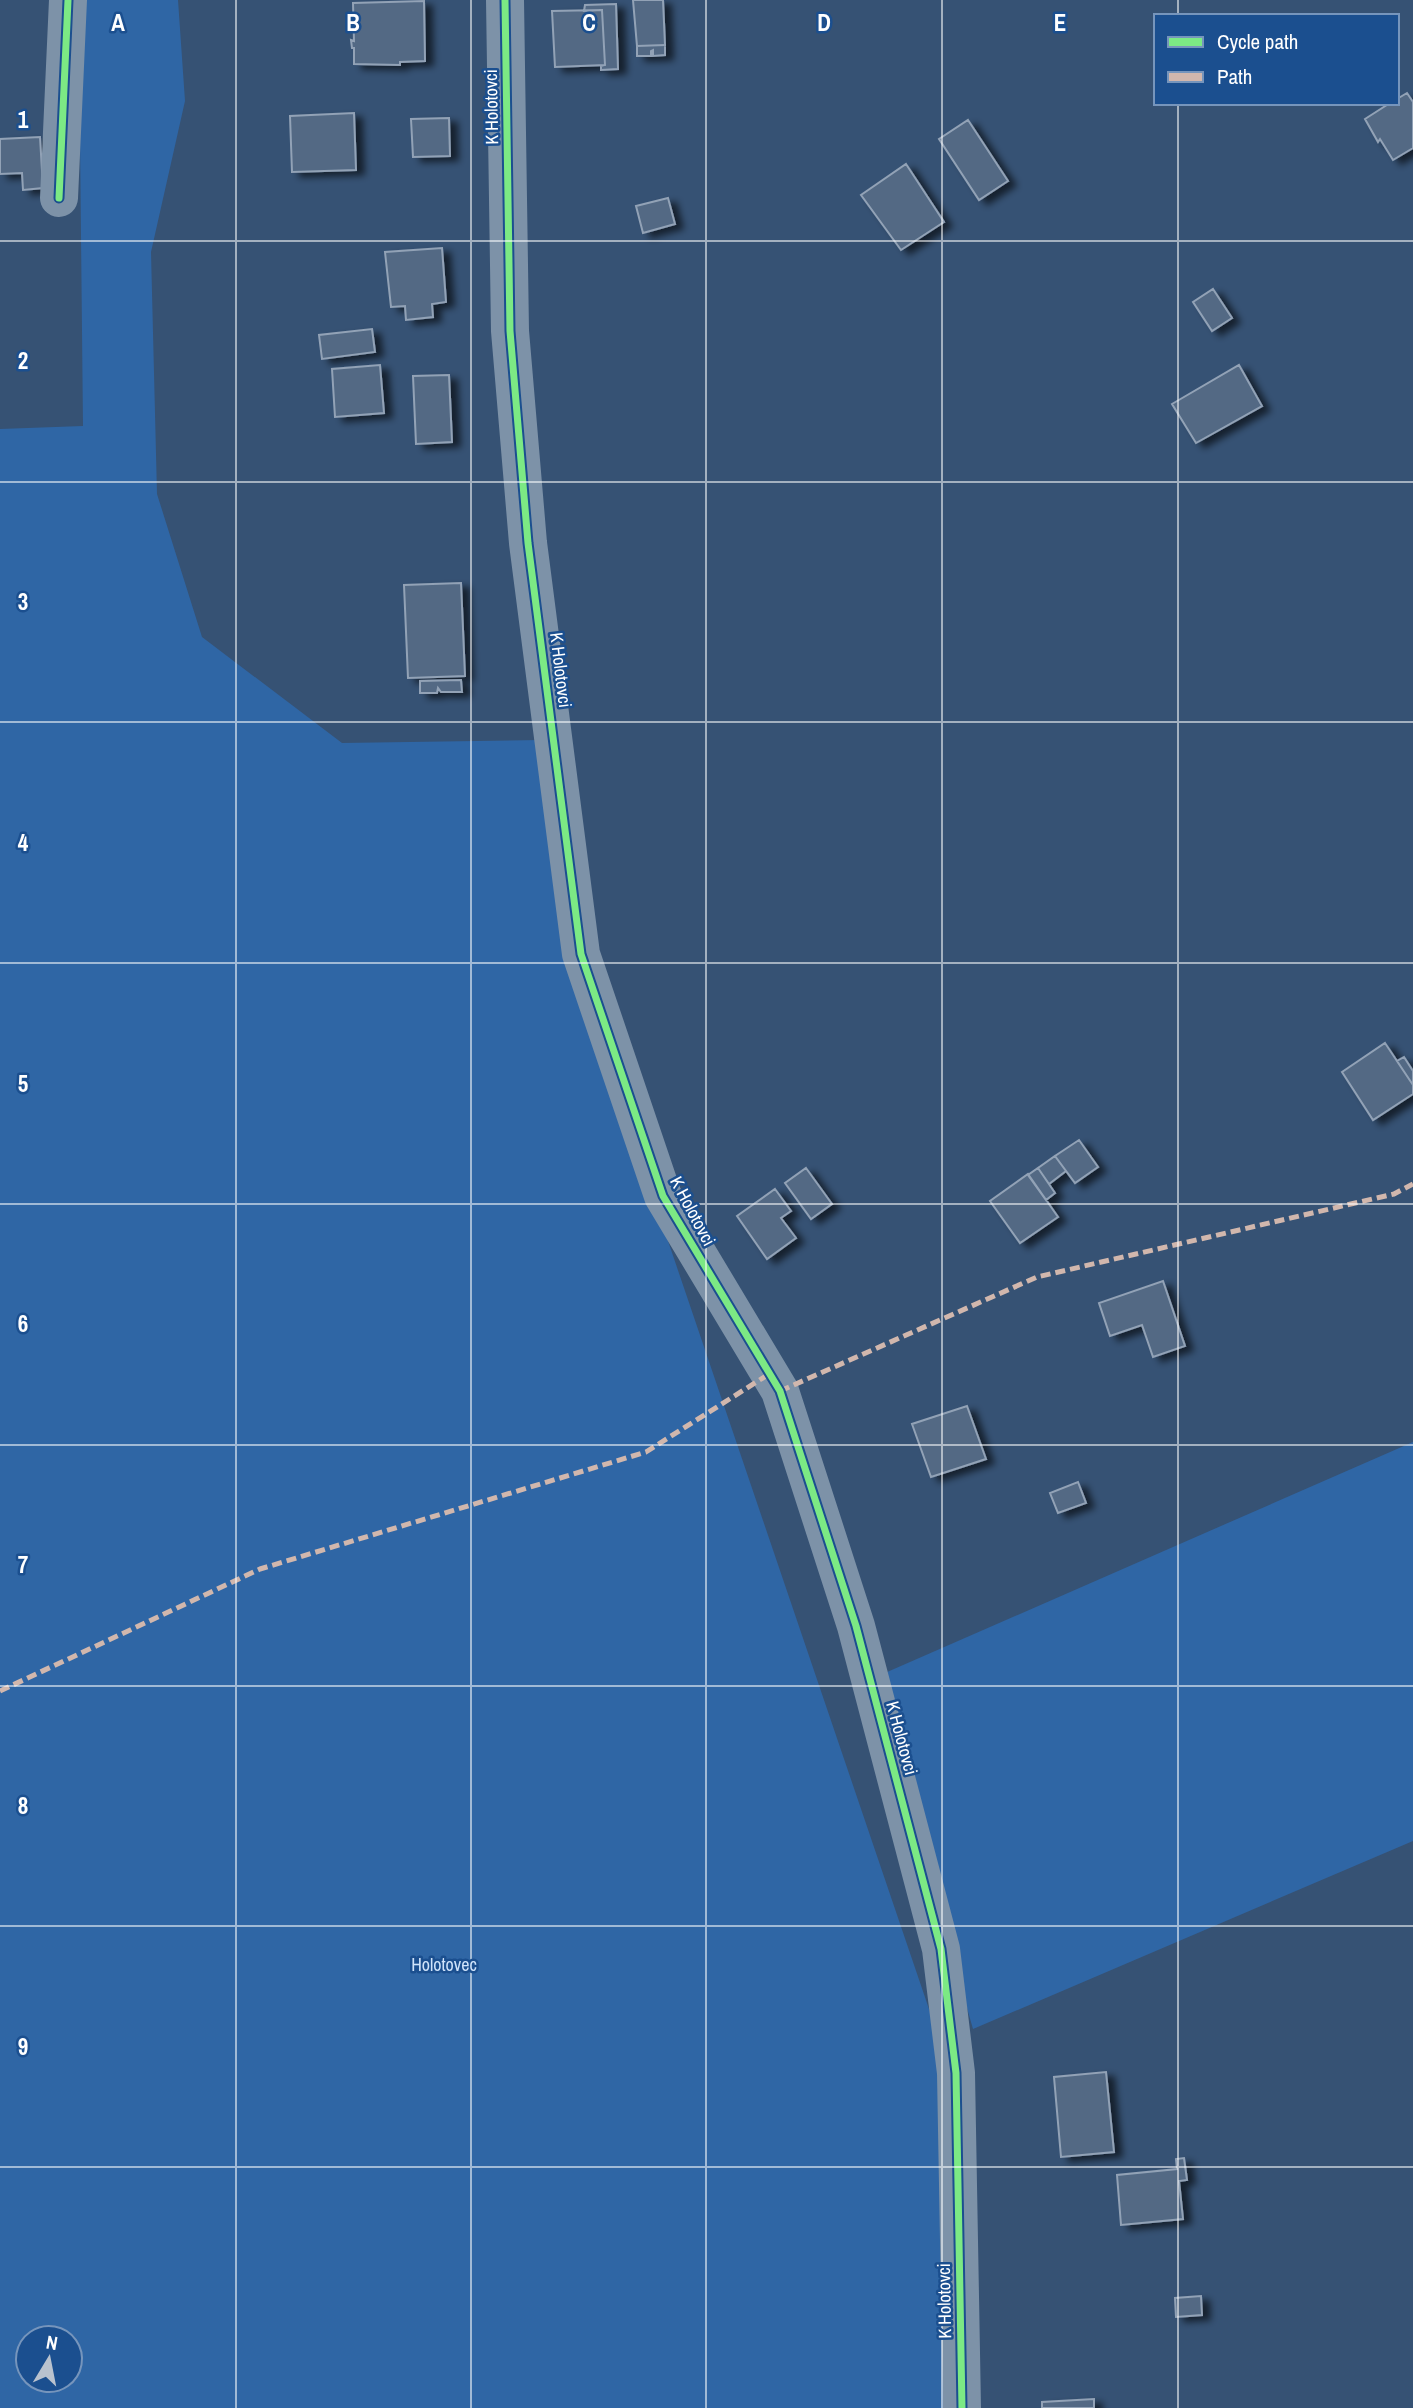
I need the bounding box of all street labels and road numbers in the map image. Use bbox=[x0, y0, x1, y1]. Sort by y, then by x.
street label: K Holotovci bbox=[478, 69, 504, 145]
street label: K Holotovci bbox=[544, 631, 578, 709]
street label: K Holotovci bbox=[664, 1172, 722, 1250]
street label: K Holotovci bbox=[880, 1698, 924, 1778]
street label: K Holotovci bbox=[931, 2263, 957, 2339]

